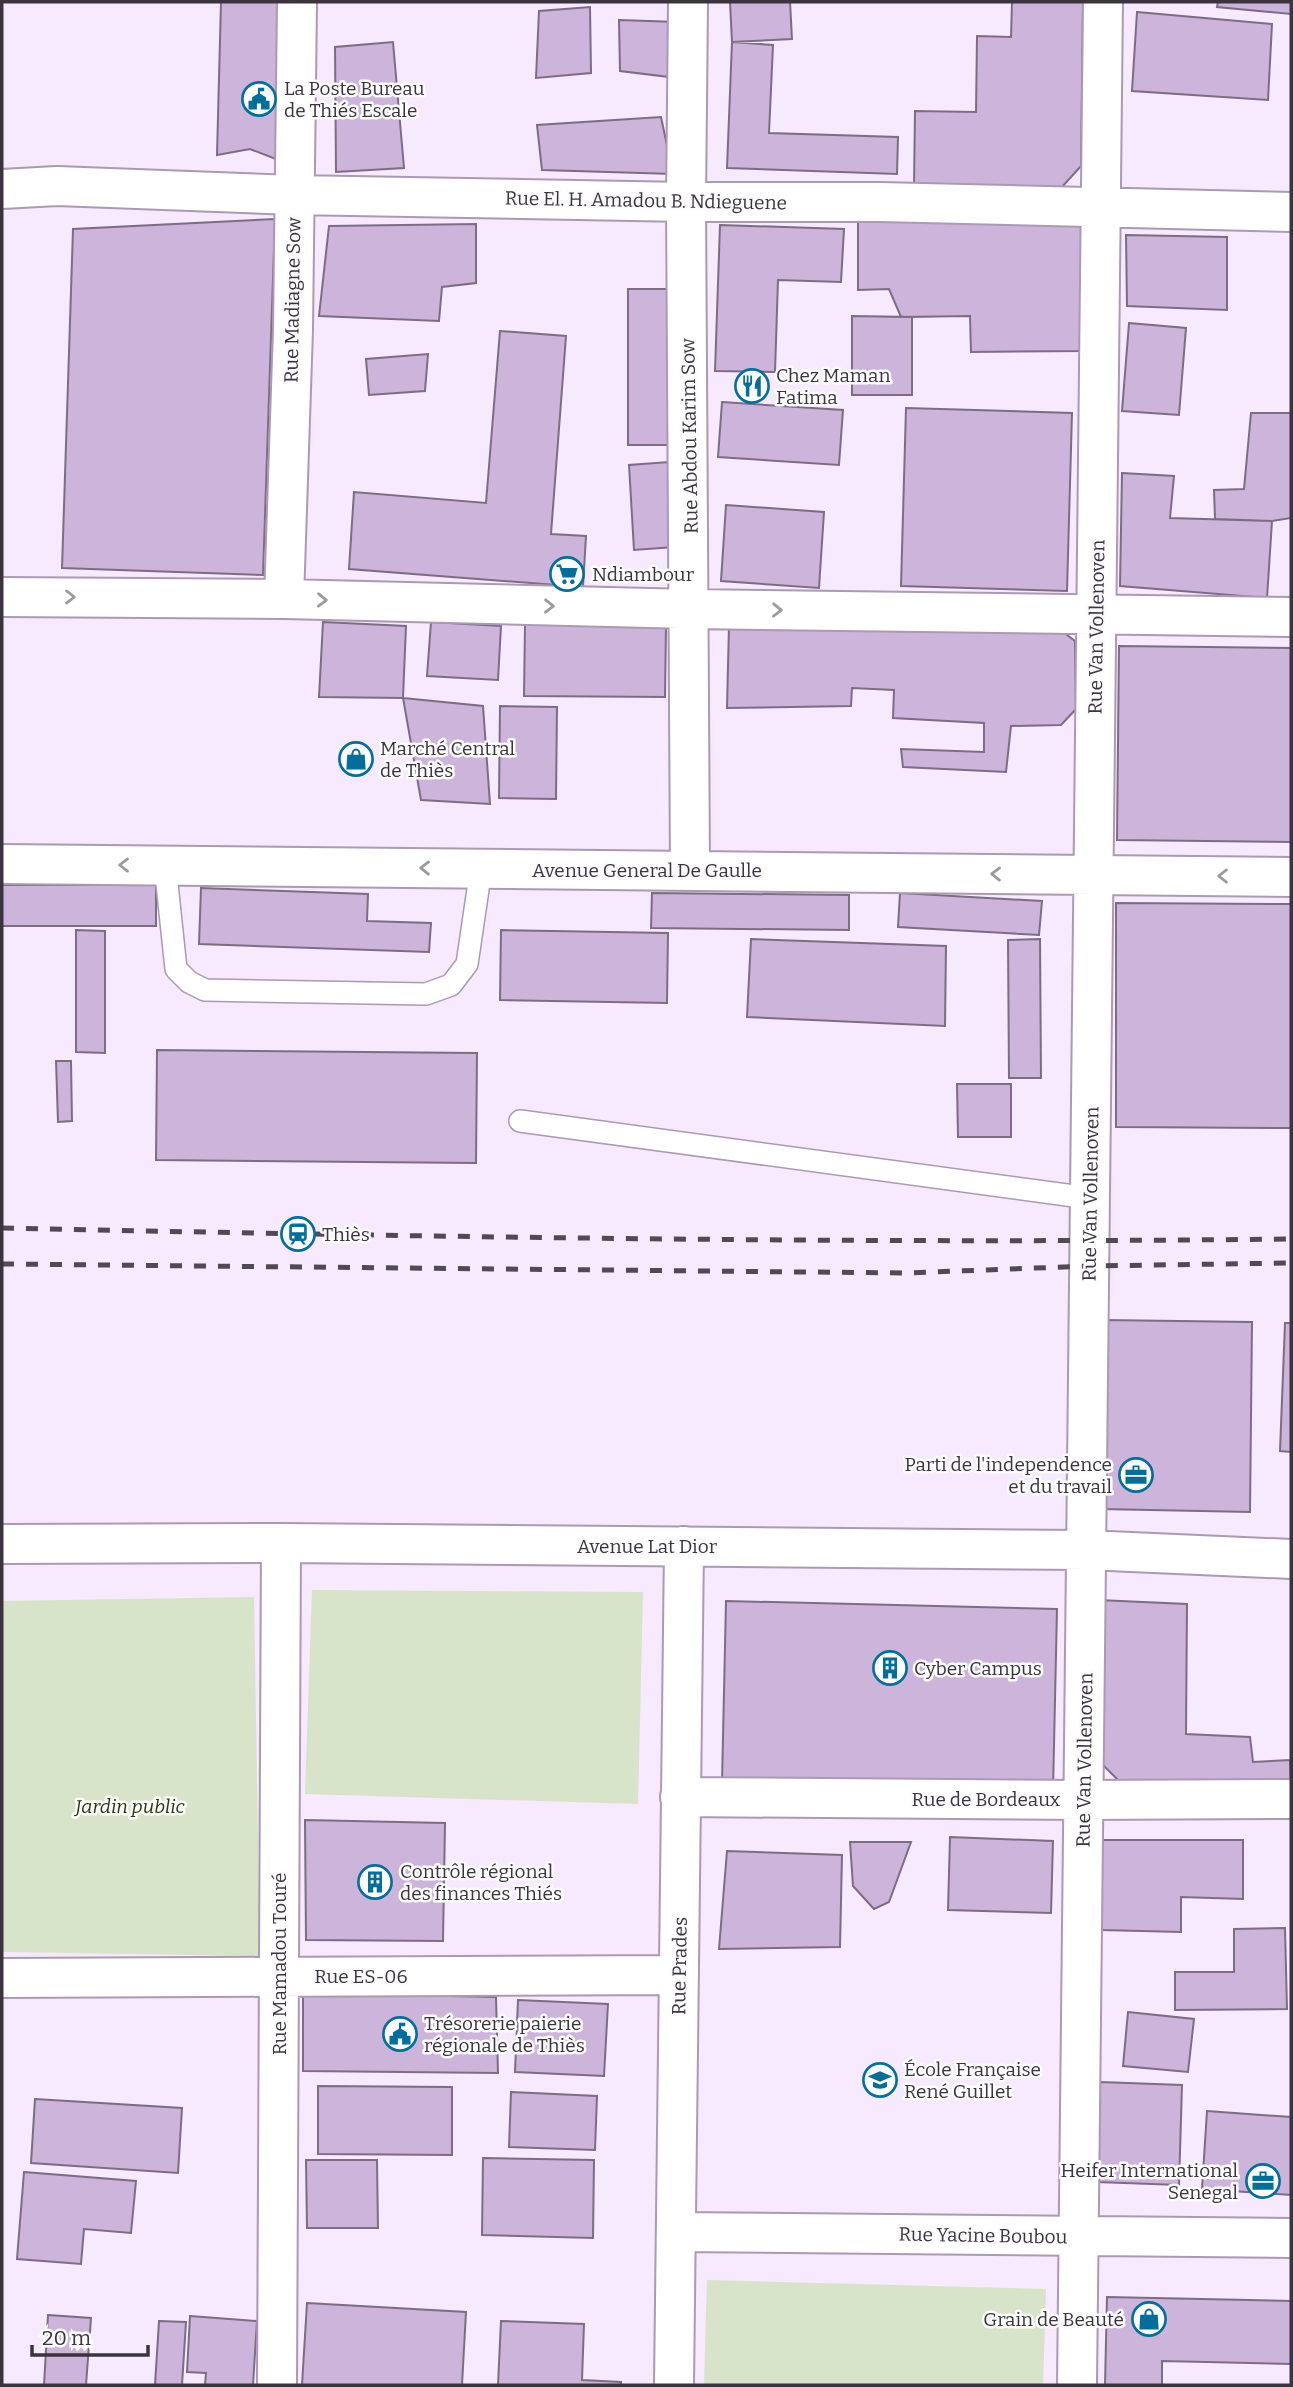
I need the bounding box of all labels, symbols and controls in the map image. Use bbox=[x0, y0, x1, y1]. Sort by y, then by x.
place label: La Poste Bureau de Thiés Escale bbox=[284, 77, 425, 122]
public building icon: La Poste Bureau de Thiés Escale bbox=[240, 80, 278, 118]
street label: Rue El. H. Amadou B. Ndieguene bbox=[505, 187, 787, 214]
street label: Rue Madiagne Sow bbox=[280, 216, 305, 383]
street label: Rue Abdou Karim Sow bbox=[676, 337, 703, 534]
place label: Chez Maman Fatima bbox=[776, 364, 890, 409]
restaurant icon: Chez Maman Fatima bbox=[733, 367, 771, 405]
street label: Rue Van Vollenoven bbox=[1083, 539, 1110, 715]
supermarket icon: Ndiambour bbox=[548, 555, 586, 593]
place label: Ndiambour bbox=[592, 563, 695, 586]
one-way arrow bbox=[65, 589, 76, 605]
one-way arrow bbox=[317, 592, 328, 608]
one-way arrow bbox=[544, 598, 555, 613]
one-way arrow bbox=[772, 602, 783, 618]
place label: Marché Central de Thiès bbox=[380, 737, 515, 782]
shop icon: Marché Central de Thiès bbox=[337, 740, 375, 778]
one-way arrow bbox=[118, 857, 129, 873]
street label: Avenue General De Gaulle bbox=[532, 859, 762, 882]
one-way arrow bbox=[419, 860, 430, 876]
one-way arrow bbox=[990, 866, 1000, 882]
one-way arrow bbox=[1217, 869, 1228, 884]
street label: Rue Van Vollenoven bbox=[1077, 1106, 1104, 1282]
station icon: Thiès bbox=[279, 1215, 317, 1253]
place label: Thiès bbox=[322, 1223, 370, 1246]
place label: Parti de l'independence et du travail bbox=[905, 1453, 1112, 1498]
office icon: Parti de l'independence et du travail bbox=[1117, 1456, 1155, 1494]
street label: Avenue Lat Dior bbox=[577, 1535, 718, 1558]
building icon: Cyber Campus bbox=[871, 1649, 909, 1687]
place label: Cyber Campus bbox=[914, 1657, 1042, 1680]
street label: Rue Van Vollenoven bbox=[1071, 1672, 1098, 1848]
street label: Rue de Bordeaux bbox=[912, 1788, 1061, 1811]
park label: Jardin public bbox=[73, 1795, 185, 1818]
place label: Contrôle régional des finances Thiés bbox=[400, 1860, 562, 1905]
building icon: Contrôle régional des finances Thiés bbox=[356, 1863, 394, 1901]
street label: Rue Mamadou Touré bbox=[268, 1873, 291, 2055]
street label: Rue Prades bbox=[667, 1917, 692, 2015]
street label: Rue ES-06 bbox=[314, 1965, 408, 1988]
place label: Trésorerie paierie régionale de Thiès bbox=[424, 2012, 585, 2057]
public building icon: Trésorerie paierie régionale de Thiès bbox=[381, 2015, 419, 2053]
place label: École Française René Guillet bbox=[904, 2058, 1041, 2103]
school or university icon: École Française René Guillet bbox=[861, 2061, 899, 2099]
place label: Heifer International Senegal bbox=[1060, 2159, 1238, 2204]
office icon: Heifer International Senegal bbox=[1244, 2162, 1282, 2200]
street label: Rue Yacine Boubou bbox=[898, 2223, 1068, 2248]
shop icon: Grain de Beauté bbox=[1130, 2300, 1168, 2338]
place label: Grain de Beauté bbox=[983, 2308, 1124, 2331]
scale bar bbox=[32, 2314, 147, 2358]
text: 20 m bbox=[42, 2325, 91, 2351]

